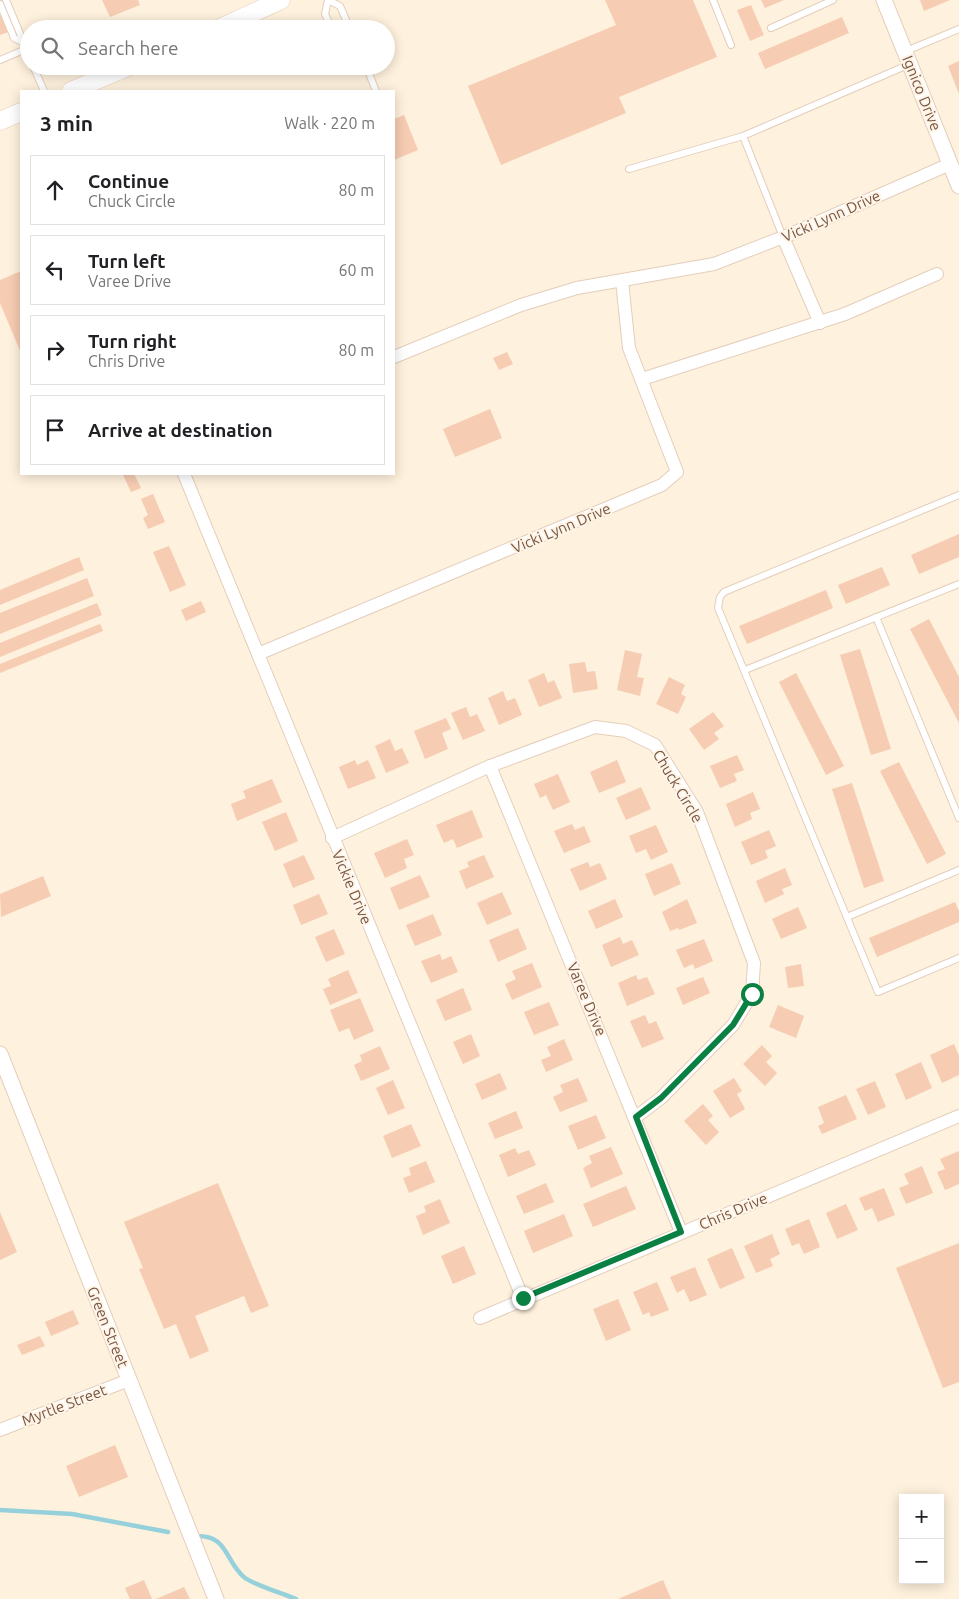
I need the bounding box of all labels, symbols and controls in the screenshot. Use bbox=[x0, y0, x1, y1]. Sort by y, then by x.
search box bbox=[20, 20, 395, 75]
icon: search bbox=[38, 34, 66, 62]
text: Search here bbox=[78, 37, 178, 59]
street label: Ignico Drive bbox=[899, 53, 945, 133]
text: 3 min bbox=[40, 111, 93, 135]
text: Walk · 220 m bbox=[284, 114, 375, 132]
text: Continue bbox=[88, 170, 169, 192]
icon: ahead bbox=[41, 176, 69, 204]
text: 80 m bbox=[338, 181, 374, 199]
street label: Vicki Lynn Drive bbox=[779, 187, 883, 245]
text: Chuck Circle bbox=[88, 192, 175, 210]
text: Turn left bbox=[88, 250, 166, 272]
icon: left bbox=[41, 256, 69, 284]
text: 60 m bbox=[338, 261, 374, 279]
text: Varee Drive bbox=[88, 272, 171, 290]
text: Turn right bbox=[88, 330, 176, 352]
icon: right bbox=[41, 336, 69, 364]
text: 80 m bbox=[338, 341, 374, 359]
text: Chris Drive bbox=[88, 352, 165, 370]
icon: arrive bbox=[41, 416, 69, 444]
text: Arrive at destination bbox=[88, 419, 273, 441]
street label: Vicki Lynn Drive bbox=[509, 499, 613, 557]
street label: Chuck Circle bbox=[650, 746, 706, 826]
street label: Vickie Drive bbox=[329, 847, 375, 927]
street label: Varee Drive bbox=[564, 960, 610, 1038]
route start bbox=[741, 983, 764, 1006]
street label: Chris Drive bbox=[696, 1189, 770, 1233]
street label: Green Street bbox=[84, 1284, 132, 1370]
route end bbox=[512, 1287, 535, 1310]
street label: Myrtle Street bbox=[19, 1381, 109, 1429]
map controls bbox=[899, 1494, 944, 1584]
button: + bbox=[899, 1494, 944, 1539]
button: − bbox=[899, 1539, 944, 1584]

